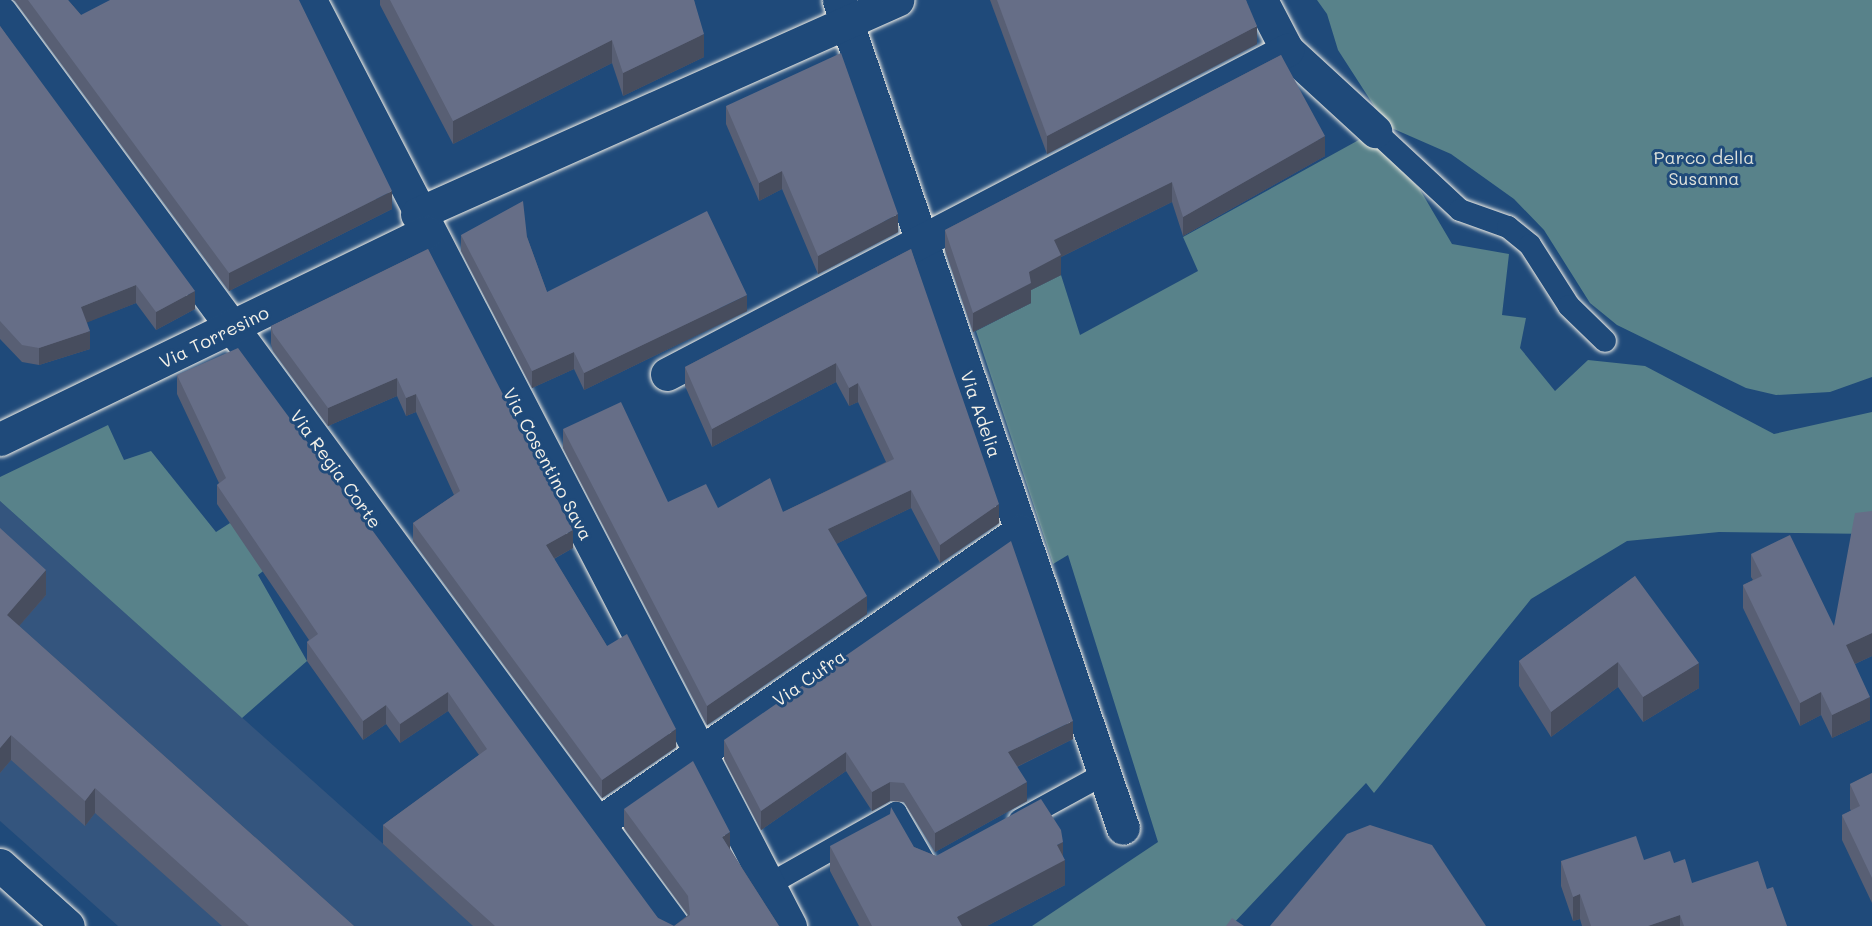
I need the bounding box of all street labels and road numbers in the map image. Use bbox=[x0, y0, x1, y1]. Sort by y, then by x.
street label: Via Torresino bbox=[156, 301, 272, 373]
street label: Via Adelia bbox=[956, 368, 1006, 460]
street label: Via Cosentino Sava bbox=[499, 384, 597, 544]
street label: Via Regia Corte bbox=[286, 406, 386, 532]
street label: Via Cufra bbox=[768, 645, 850, 711]

